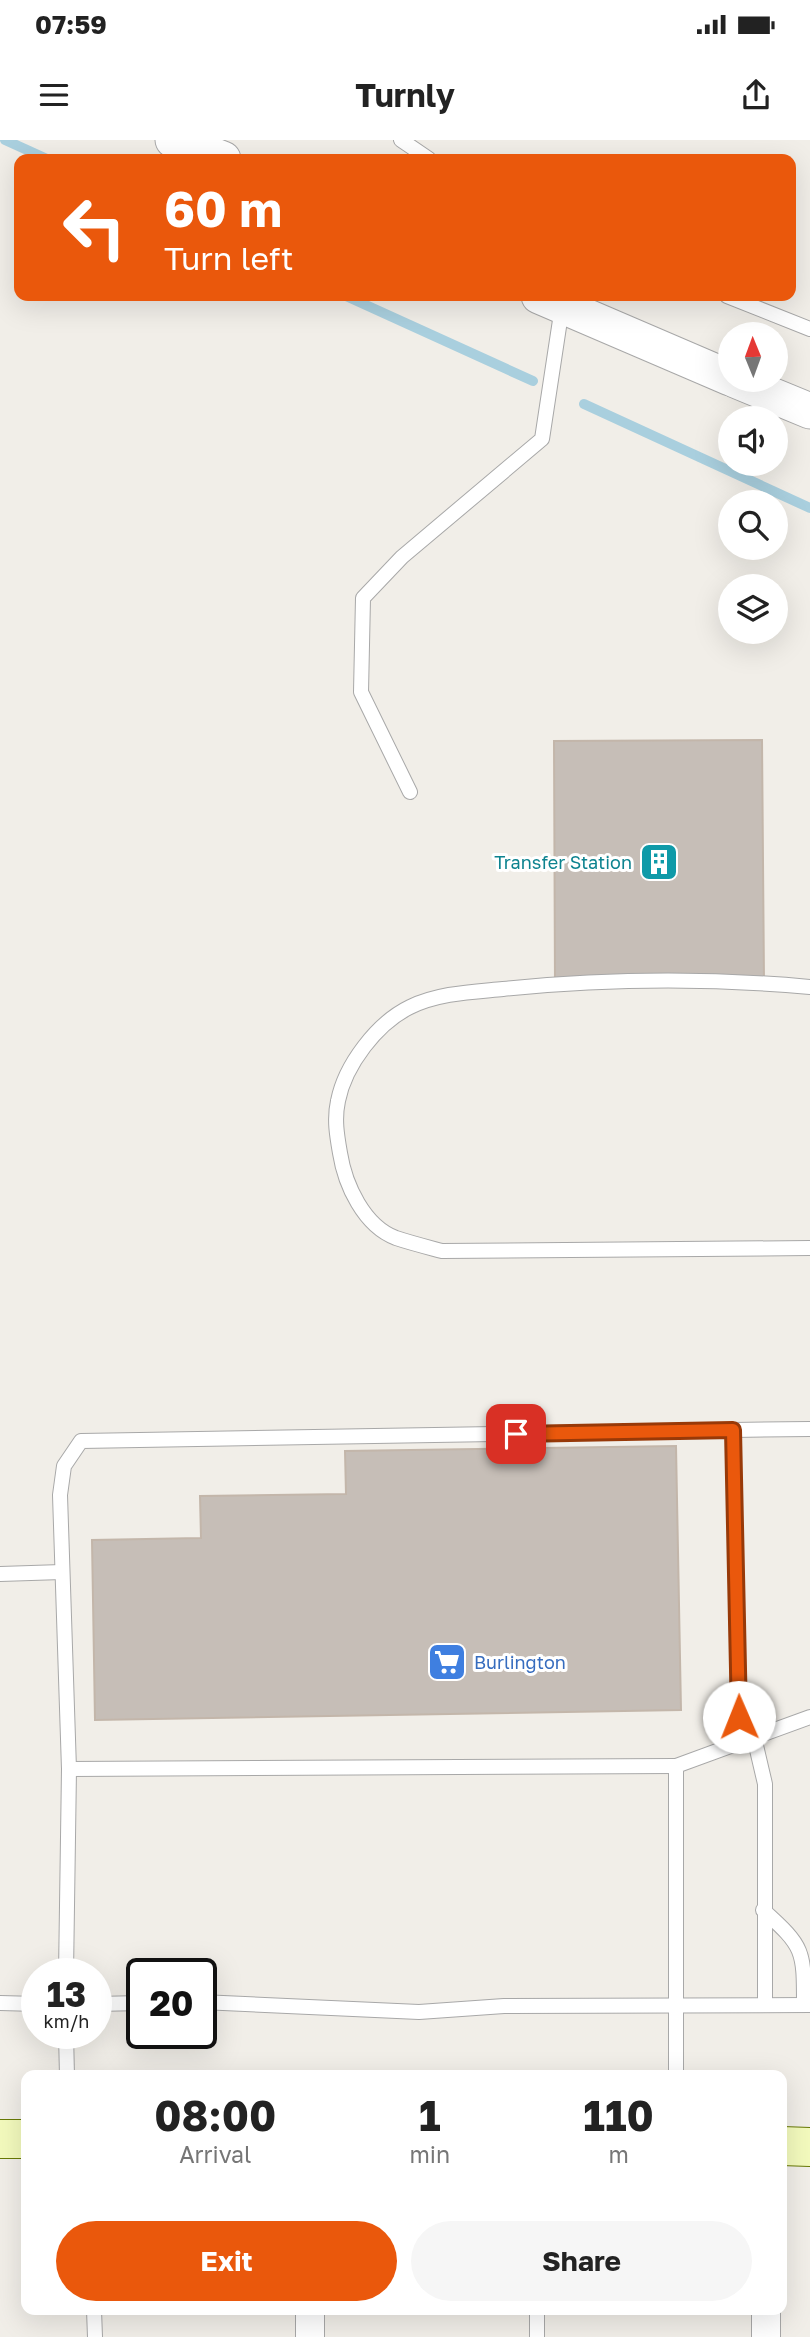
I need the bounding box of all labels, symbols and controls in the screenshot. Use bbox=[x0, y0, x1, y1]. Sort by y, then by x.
text: 07:59 bbox=[35, 9, 107, 40]
icon: menu bbox=[35, 76, 73, 114]
text: Turnly bbox=[355, 76, 455, 114]
icon: share bbox=[737, 76, 775, 114]
text: 60 m bbox=[164, 179, 282, 238]
icon: left bbox=[49, 182, 140, 273]
text: Turn left bbox=[164, 239, 293, 277]
north arrow bbox=[718, 322, 788, 392]
map controls bbox=[718, 322, 788, 644]
button: sound bbox=[718, 406, 788, 476]
button: search bbox=[718, 490, 788, 560]
button: layers bbox=[718, 574, 788, 644]
building icon: Transfer Station bbox=[638, 841, 680, 883]
place label: Transfer Station bbox=[494, 851, 632, 873]
pin bbox=[486, 1404, 546, 1464]
icon: arrive bbox=[497, 1415, 535, 1453]
supermarket icon: Burlington bbox=[426, 1641, 468, 1683]
place label: Burlington bbox=[474, 1651, 566, 1673]
position arrow bbox=[702, 1680, 776, 1754]
speed limit sign: 20 bbox=[126, 1958, 217, 2049]
text: 13 bbox=[47, 1973, 86, 2015]
text: km/h bbox=[44, 2010, 89, 2032]
text: 08:00 bbox=[154, 2090, 276, 2140]
text: 1 bbox=[419, 2090, 441, 2140]
text: 110 bbox=[583, 2090, 654, 2140]
text: Arrival bbox=[179, 2140, 251, 2168]
text: min bbox=[409, 2140, 450, 2168]
text: m bbox=[608, 2140, 629, 2168]
button: Exit bbox=[56, 2221, 397, 2301]
button: Share bbox=[411, 2221, 752, 2301]

